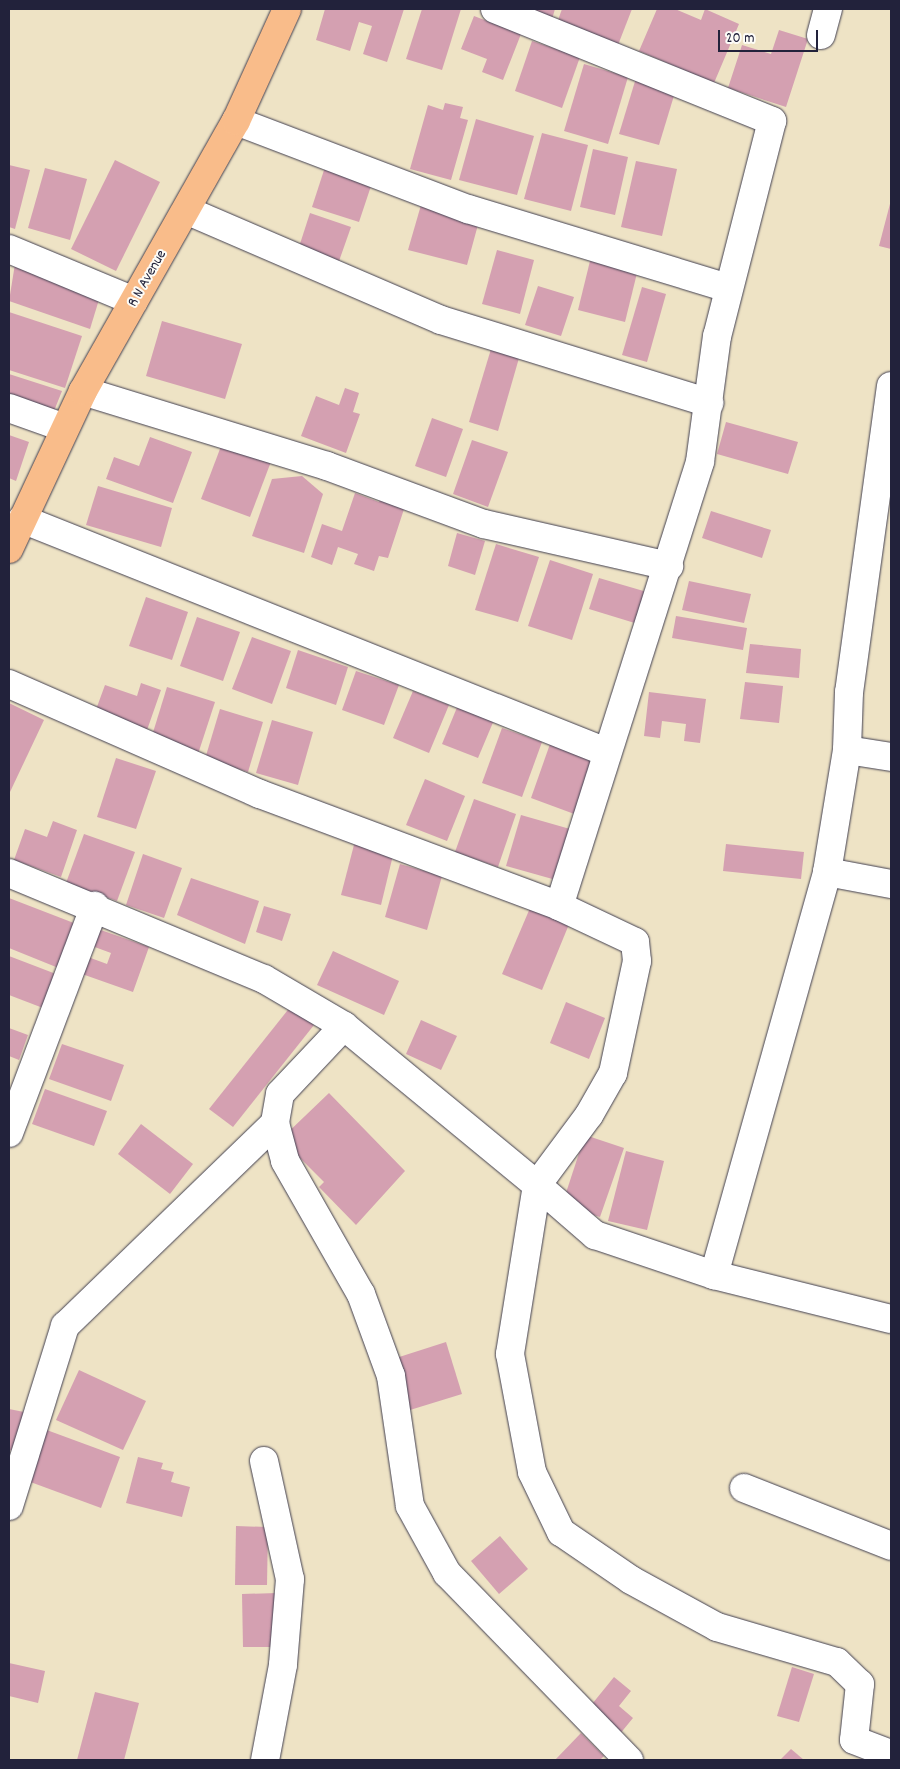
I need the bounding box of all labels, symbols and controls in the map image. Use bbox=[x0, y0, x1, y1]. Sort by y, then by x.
scale bar bbox=[720, 20, 820, 52]
text: 20 m bbox=[726, 28, 754, 50]
street label: R N Avenue bbox=[125, 247, 171, 311]

